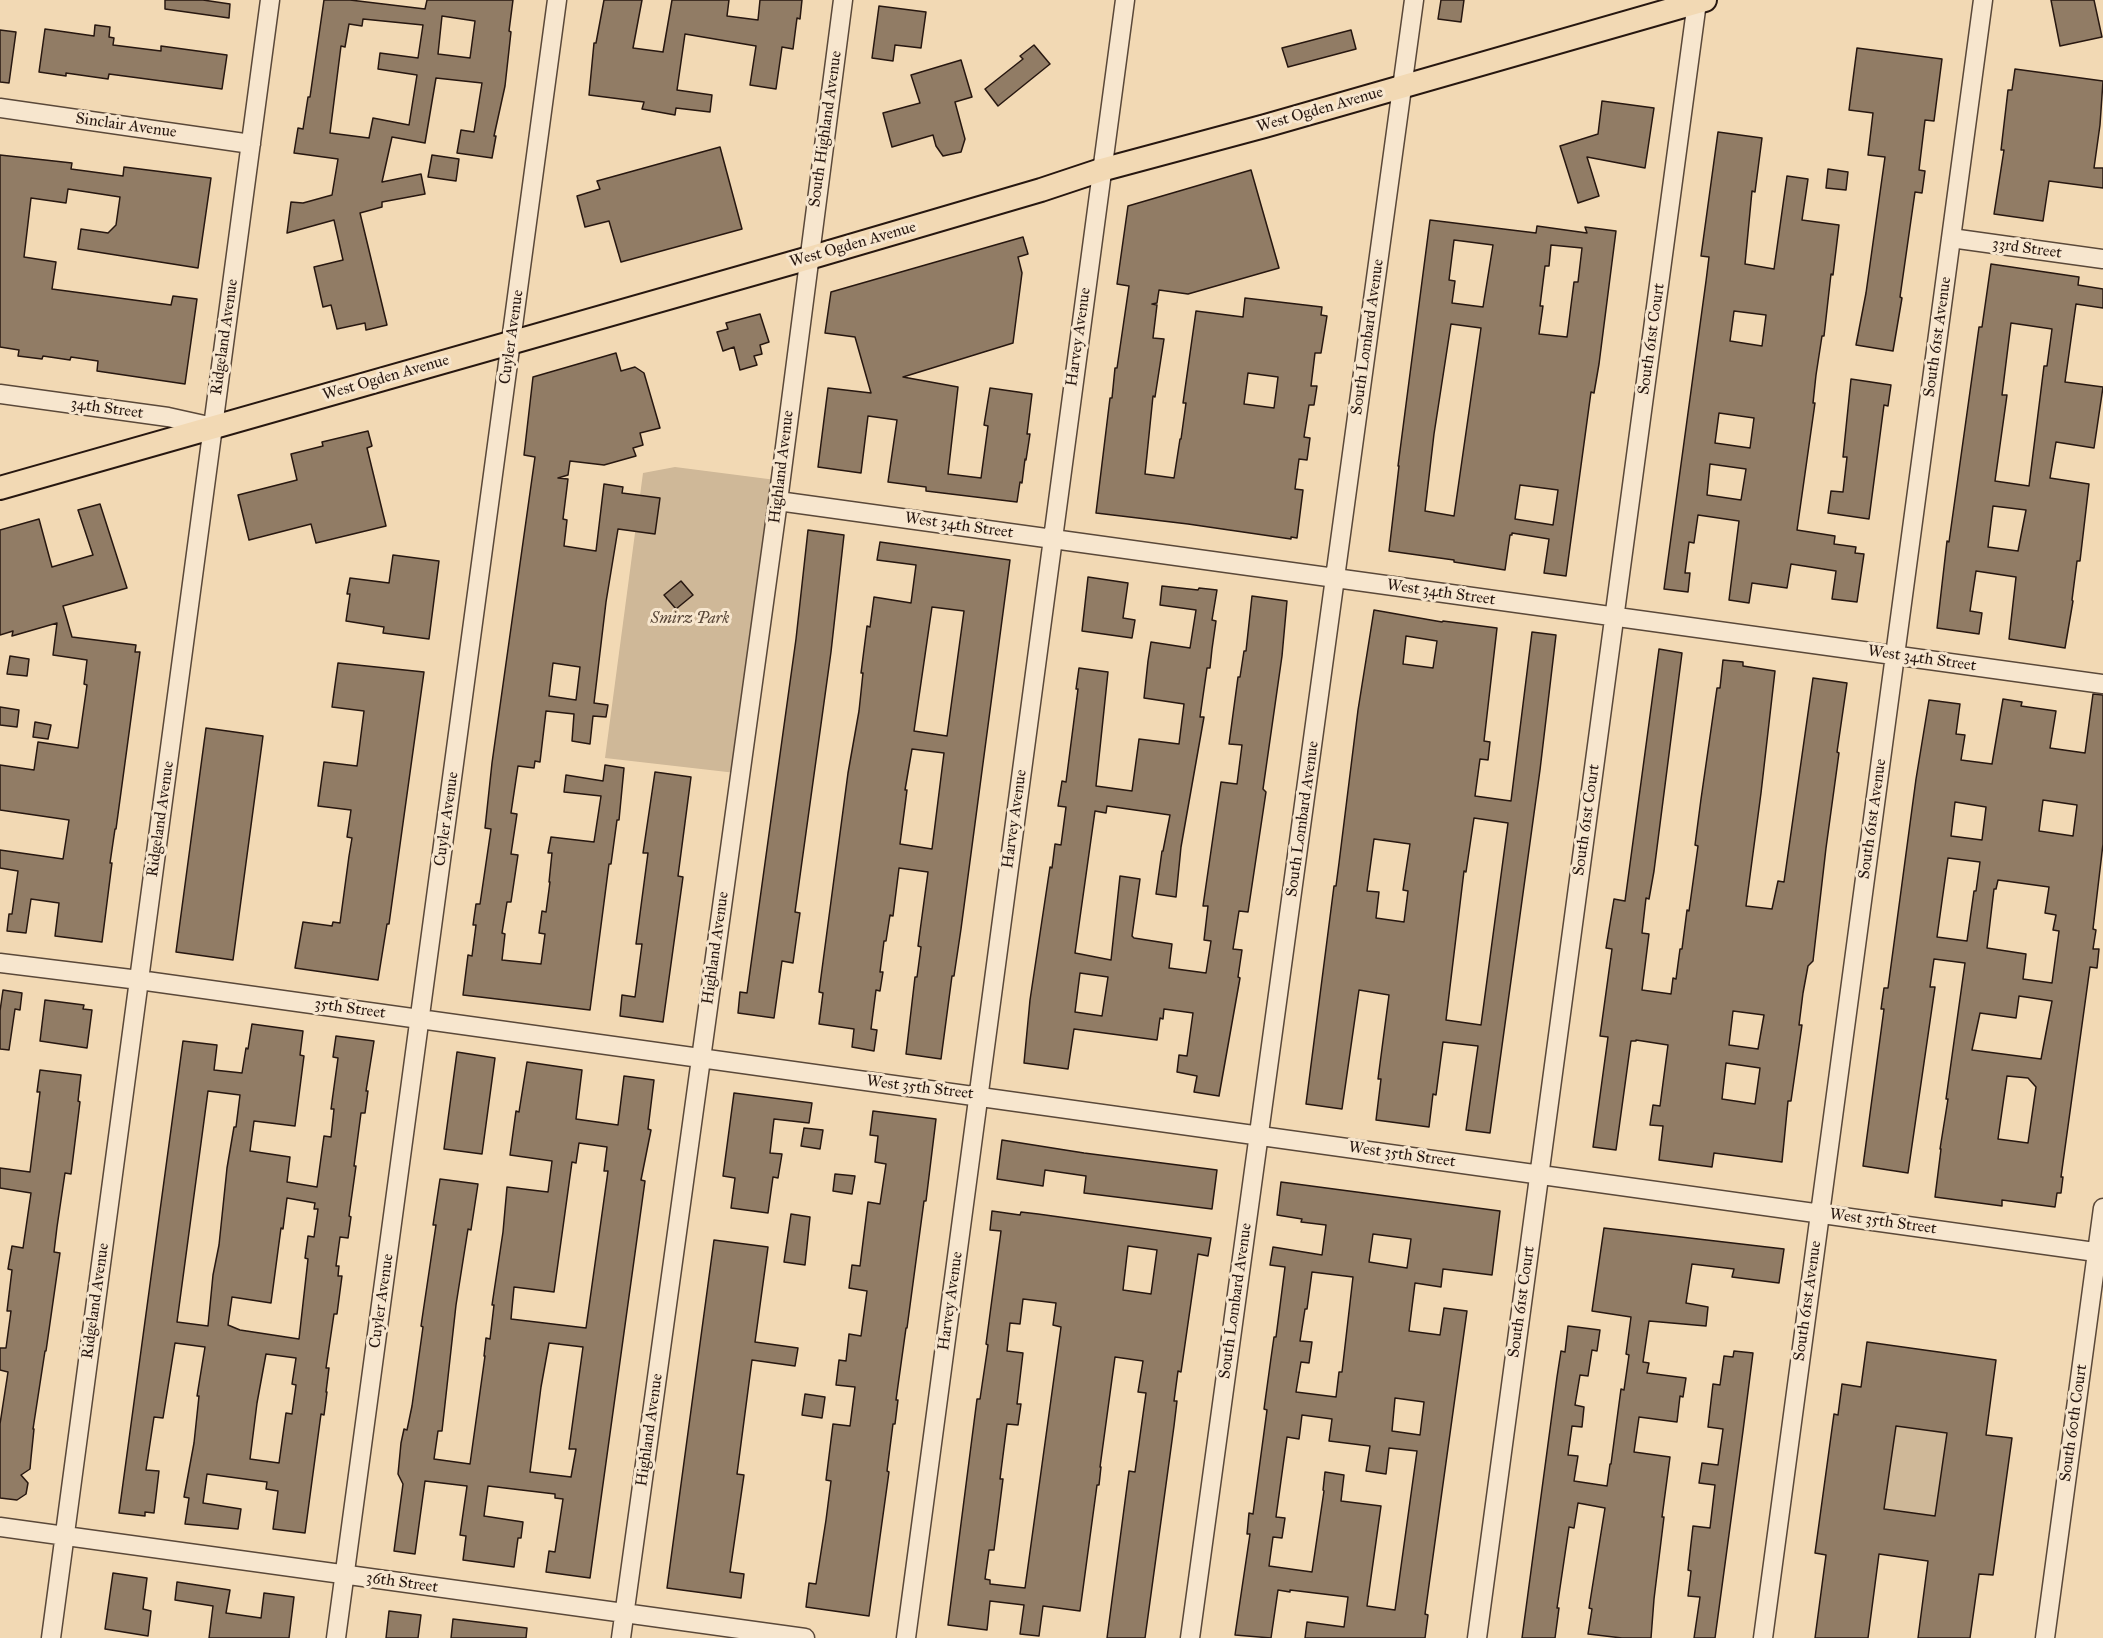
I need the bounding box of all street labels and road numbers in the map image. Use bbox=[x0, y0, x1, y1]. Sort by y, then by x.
street label: South Highland Avenue bbox=[806, 50, 846, 208]
street label: West Ogden Avenue bbox=[1255, 83, 1385, 137]
street label: Sinclair Avenue bbox=[74, 109, 178, 143]
street label: West Ogden Avenue bbox=[788, 218, 918, 272]
street label: 33rd Street bbox=[1991, 235, 2063, 263]
street label: South Lombard Avenue bbox=[1348, 258, 1388, 416]
street label: South 61st Avenue bbox=[1920, 276, 1956, 398]
street label: Ridgeland Avenue bbox=[207, 278, 243, 396]
street label: South 61st Court bbox=[1635, 282, 1669, 396]
street label: Harvey Avenue bbox=[1063, 286, 1095, 388]
street label: Cuyler Avenue bbox=[496, 289, 528, 385]
street label: West Ogden Avenue bbox=[321, 351, 451, 405]
street label: 34th Street bbox=[69, 394, 145, 424]
street label: Highland Avenue bbox=[766, 409, 798, 525]
street label: West 34th Street bbox=[904, 509, 1014, 543]
street label: West 34th Street bbox=[1386, 576, 1496, 610]
street label: West 34th Street bbox=[1867, 642, 1977, 676]
street label: South Lombard Avenue bbox=[1283, 740, 1323, 898]
street label: South 61st Avenue bbox=[1855, 758, 1891, 880]
street label: Ridgeland Avenue bbox=[143, 760, 179, 878]
street label: South 61st Court bbox=[1570, 763, 1604, 877]
street label: Harvey Avenue bbox=[999, 768, 1031, 870]
street label: Cuyler Avenue bbox=[431, 771, 463, 867]
street label: Highland Avenue bbox=[699, 890, 733, 1006]
street label: 35th Street bbox=[313, 995, 387, 1023]
street label: West 35th Street bbox=[865, 1072, 975, 1104]
street label: West 35th Street bbox=[1347, 1138, 1457, 1172]
street label: West 35th Street bbox=[1828, 1205, 1938, 1239]
street label: South Lombard Avenue bbox=[1216, 1222, 1256, 1380]
street label: South 61st Avenue bbox=[1790, 1240, 1826, 1362]
street label: Ridgeland Avenue bbox=[78, 1242, 114, 1360]
street label: South 61st Court bbox=[1505, 1245, 1539, 1359]
street label: Harvey Avenue bbox=[935, 1250, 967, 1352]
street label: Cuyler Avenue bbox=[366, 1253, 398, 1349]
street label: South 60th Court bbox=[2056, 1363, 2092, 1483]
street label: Highland Avenue bbox=[633, 1372, 667, 1488]
street label: 36th Street bbox=[365, 1568, 439, 1598]

